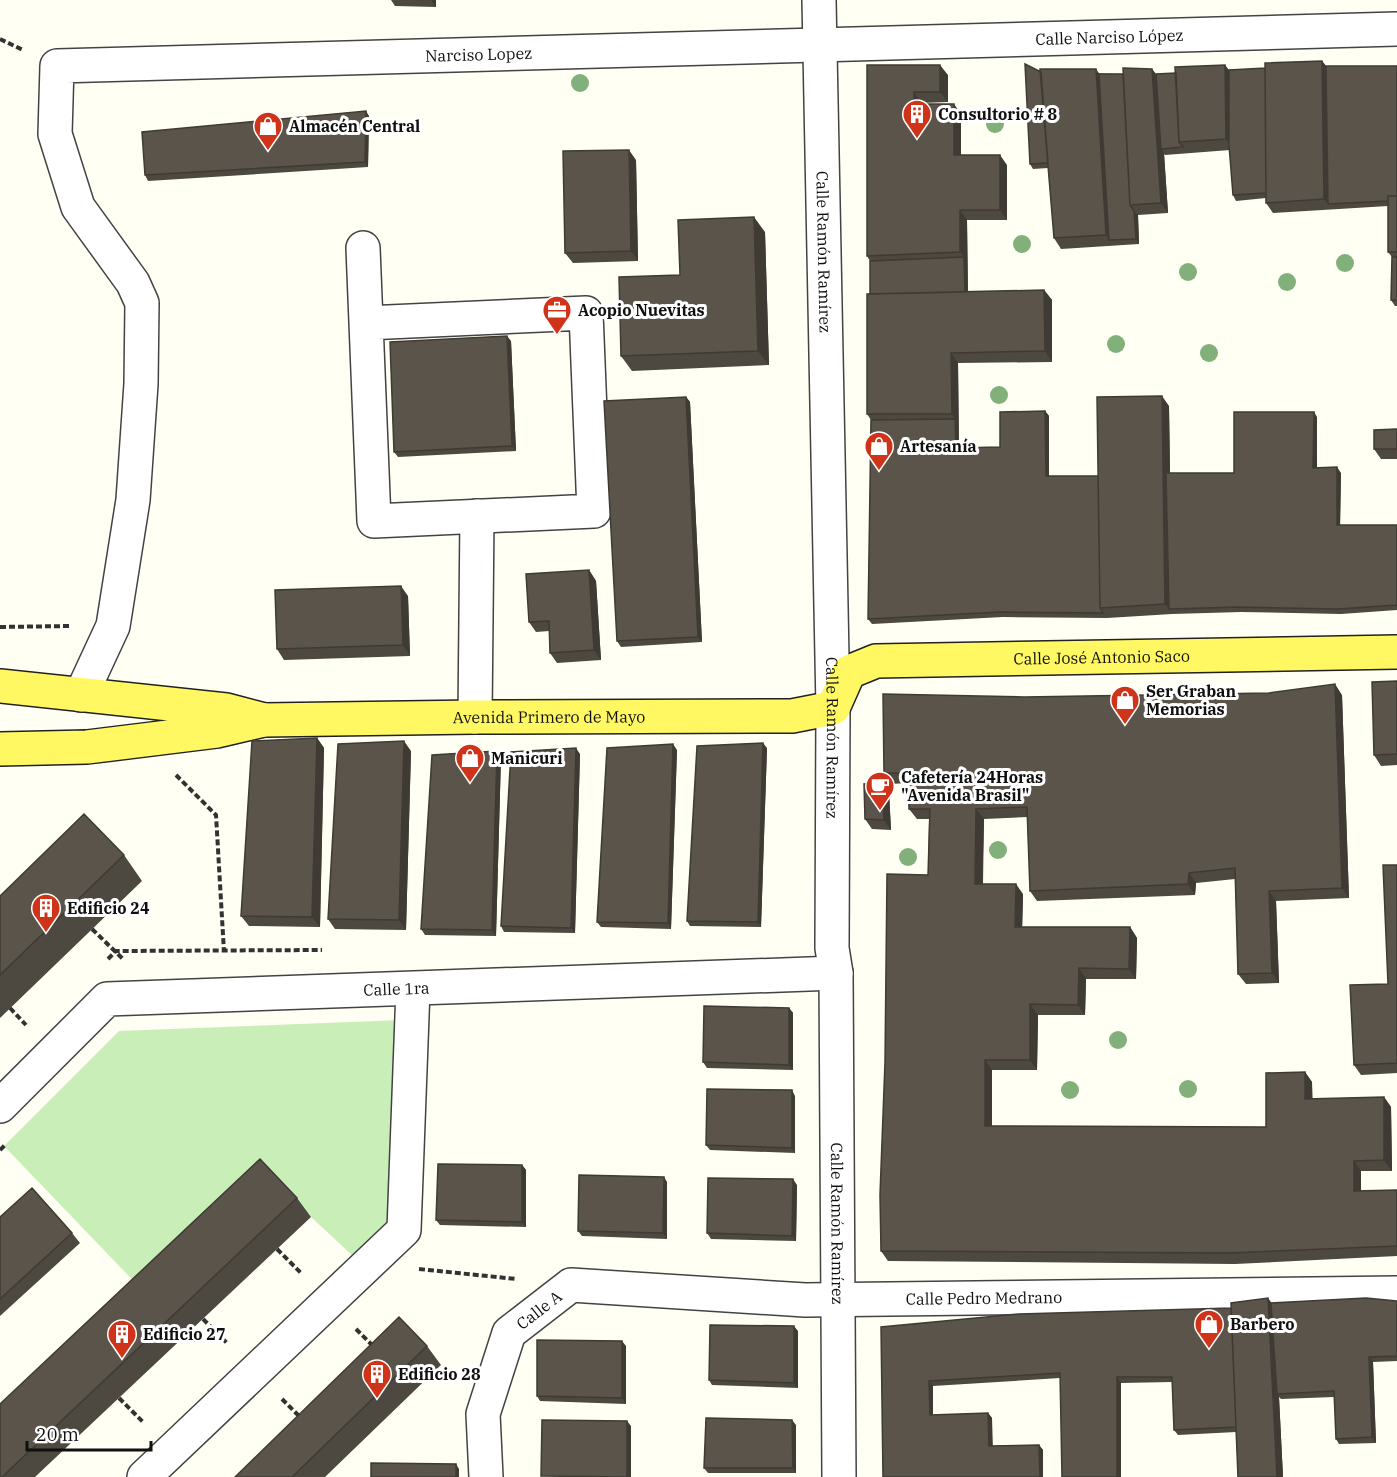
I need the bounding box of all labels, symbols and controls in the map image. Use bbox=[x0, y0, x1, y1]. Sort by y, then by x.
street label: Calle Narciso López bbox=[1035, 25, 1184, 49]
street label: Narciso Lopez bbox=[425, 43, 532, 66]
building icon: Consultorio # 8 bbox=[901, 98, 933, 140]
place label: Consultorio # 8 bbox=[938, 104, 1058, 124]
shop icon: Almacén Central bbox=[252, 110, 284, 152]
place label: Almacén Central bbox=[289, 116, 420, 136]
street label: Calle Ramón Ramírez bbox=[812, 171, 836, 333]
office icon: Acopio Nuevitas bbox=[541, 294, 573, 336]
place label: Acopio Nuevitas bbox=[578, 300, 705, 320]
shop icon: Artesanía bbox=[863, 430, 895, 472]
place label: Artesanía bbox=[900, 436, 977, 456]
street label: Calle José Antonio Saco bbox=[1013, 646, 1190, 669]
street label: Calle Ramón Ramírez bbox=[822, 657, 843, 819]
place label: Ser Graban Memorias bbox=[1146, 681, 1236, 719]
shop icon: Ser Graban Memorias bbox=[1109, 684, 1141, 726]
street label: Avenida Primero de Mayo bbox=[453, 706, 645, 727]
shop icon: Manicuri bbox=[454, 742, 486, 784]
place label: Manicuri bbox=[491, 748, 563, 768]
place label: Cafetería 24Horas "Avenida Brasil" bbox=[901, 767, 1043, 805]
cafe icon: Cafetería 24Horas "Avenida Brasil" bbox=[864, 770, 896, 812]
building icon: Edificio 24 bbox=[30, 892, 62, 934]
place label: Edificio 24 bbox=[67, 898, 150, 918]
street label: Calle 1ra bbox=[363, 977, 430, 1000]
street label: Calle Ramón Ramírez bbox=[827, 1142, 848, 1305]
street label: Calle A bbox=[512, 1286, 566, 1334]
street label: Calle Pedro Medrano bbox=[906, 1287, 1062, 1309]
shop icon: Barbero bbox=[1193, 1308, 1225, 1350]
place label: Barbero bbox=[1230, 1314, 1295, 1334]
building icon: Edificio 27 bbox=[106, 1318, 138, 1360]
place label: Edificio 27 bbox=[143, 1324, 226, 1344]
building icon: Edificio 28 bbox=[361, 1358, 393, 1400]
place label: Edificio 28 bbox=[398, 1364, 481, 1384]
scale bar bbox=[27, 1414, 152, 1452]
text: 20 m bbox=[36, 1423, 79, 1446]

